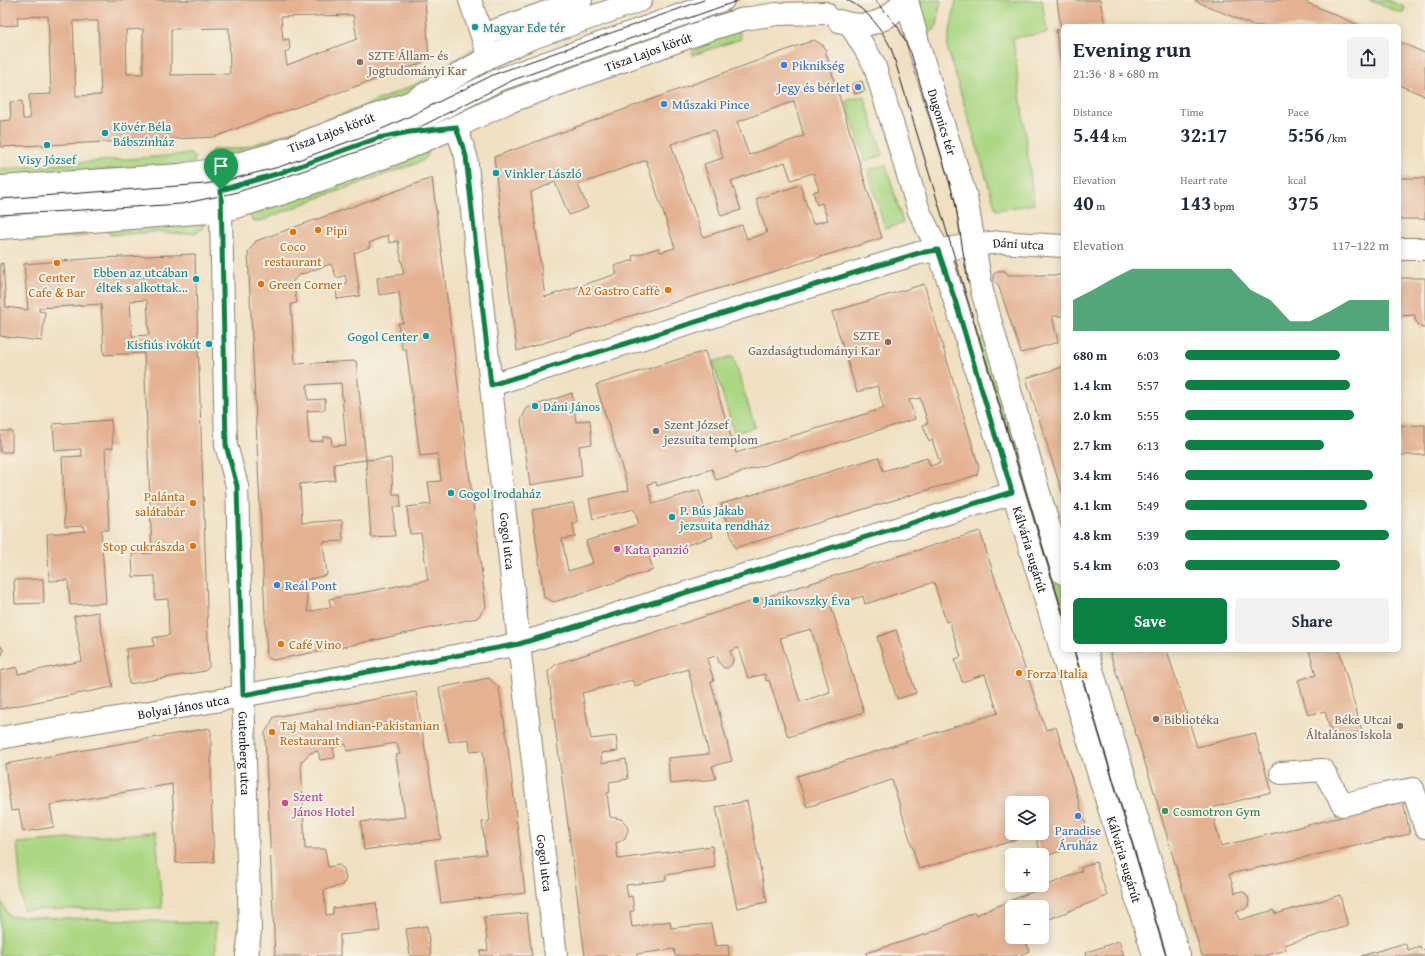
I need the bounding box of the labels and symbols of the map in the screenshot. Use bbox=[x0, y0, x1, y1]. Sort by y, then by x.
place label: Magyar Ede tér bbox=[483, 18, 566, 37]
marker: Magyar Ede tér bbox=[470, 22, 480, 32]
street label: Tisza Lajos körút bbox=[602, 28, 695, 77]
place label: SZTE Állam- és Jogtudományi Kar bbox=[366, 46, 467, 80]
place label: Piknikség bbox=[792, 56, 845, 75]
marker: SZTE Állam- és Jogtudományi Kar bbox=[355, 57, 365, 67]
marker: Piknikség bbox=[779, 60, 789, 70]
place label: Jegy és bérlet bbox=[775, 78, 850, 97]
marker: Jegy és bérlet bbox=[853, 82, 863, 92]
street label: Dugonics tér bbox=[923, 86, 962, 158]
place label: Műszaki Pince bbox=[672, 95, 750, 114]
marker: Műszaki Pince bbox=[659, 99, 669, 109]
street label: Tisza Lajos körút bbox=[285, 107, 378, 158]
place label: Kövér Béla Bábszínház bbox=[113, 117, 174, 151]
marker: Kövér Béla Bábszínház bbox=[100, 128, 110, 138]
marker: Visy József bbox=[42, 140, 52, 150]
pin bbox=[204, 149, 238, 190]
place label: Visy József bbox=[18, 150, 78, 169]
place label: Vinkler László bbox=[504, 164, 582, 183]
marker: Vinkler László bbox=[491, 168, 501, 178]
place label: Pipi bbox=[326, 221, 348, 240]
marker: Pipi bbox=[313, 225, 323, 235]
marker: Coco restaurant bbox=[288, 227, 298, 237]
street label: Dáni utca bbox=[992, 233, 1045, 255]
place label: Coco restaurant bbox=[264, 237, 322, 271]
marker: Center Cafe & Bar bbox=[52, 258, 62, 268]
place label: Ebben az utcában éltek s alkottak... bbox=[93, 263, 189, 297]
place label: Center Cafe & Bar bbox=[29, 268, 86, 302]
marker: Ebben az utcában éltek s alkottak... bbox=[191, 274, 201, 284]
place label: Green Corner bbox=[269, 275, 343, 294]
marker: Green Corner bbox=[256, 279, 266, 289]
place label: A2 Gastro Caffè bbox=[577, 281, 660, 300]
marker: A2 Gastro Caffè bbox=[663, 285, 673, 295]
place label: SZTE Gazdaságtudományi Kar bbox=[748, 326, 881, 360]
place label: Gogol Center bbox=[348, 327, 419, 346]
marker: Gogol Center bbox=[421, 331, 431, 341]
place label: Kisfiús ivókút bbox=[127, 335, 201, 354]
marker: SZTE Gazdaságtudományi Kar bbox=[883, 337, 893, 347]
marker: Kisfiús ivókút bbox=[204, 339, 214, 349]
place label: Dáni János bbox=[543, 397, 600, 416]
marker: Dáni János bbox=[530, 401, 540, 411]
place label: Szent József jezsuita templom bbox=[662, 415, 758, 449]
marker: Szent József jezsuita templom bbox=[651, 426, 661, 436]
place label: Gogol Irodaház bbox=[459, 484, 541, 503]
place label: Palánta salátabár bbox=[135, 487, 186, 521]
marker: Gogol Irodaház bbox=[446, 488, 456, 498]
marker: Palánta salátabár bbox=[188, 498, 198, 508]
place label: P. Bús Jakab jezsuita rendház bbox=[678, 501, 770, 535]
street label: Kálvária sugárút bbox=[1008, 504, 1052, 596]
street label: Gogol utca bbox=[495, 511, 520, 572]
marker: P. Bús Jakab jezsuita rendház bbox=[667, 512, 677, 522]
place label: Stop cukrászda bbox=[103, 537, 186, 556]
place label: Kata panzió bbox=[625, 540, 689, 559]
marker: Stop cukrászda bbox=[188, 541, 198, 551]
marker: Kata panzió bbox=[612, 544, 622, 554]
place label: Reál Pont bbox=[285, 576, 337, 595]
marker: Reál Pont bbox=[272, 580, 282, 590]
place label: Janikovszky Éva bbox=[762, 591, 851, 610]
marker: Janikovszky Éva bbox=[751, 595, 761, 605]
place label: Café Vino bbox=[289, 635, 342, 654]
marker: Café Vino bbox=[276, 639, 286, 649]
place label: Forza Italia bbox=[1027, 664, 1089, 683]
marker: Forza Italia bbox=[1014, 668, 1024, 678]
street label: Bolyai János utca bbox=[136, 689, 232, 724]
place label: Bibliotéka bbox=[1164, 710, 1220, 729]
place label: Béke Utcai Általános Iskola bbox=[1306, 710, 1393, 744]
street label: Gutenberg utca bbox=[234, 711, 255, 796]
marker: Bibliotéka bbox=[1151, 714, 1161, 724]
place label: Taj Mahal Indian-Pakistanian Restaurant bbox=[280, 716, 440, 750]
marker: Béke Utcai Általános Iskola bbox=[1395, 721, 1405, 731]
marker: Taj Mahal Indian-Pakistanian Restaurant bbox=[267, 727, 277, 737]
place label: Szent János Hotel bbox=[291, 787, 355, 821]
marker: Szent János Hotel bbox=[280, 798, 290, 808]
place label: Cosmotron Gym bbox=[1173, 802, 1261, 821]
marker: Cosmotron Gym bbox=[1160, 806, 1170, 816]
marker: Paradise Áruház bbox=[1073, 811, 1083, 821]
street label: Kálvária sugárút bbox=[1102, 814, 1146, 906]
place label: Paradise Áruház bbox=[1055, 821, 1101, 855]
street label: Gogol utca bbox=[532, 833, 557, 893]

